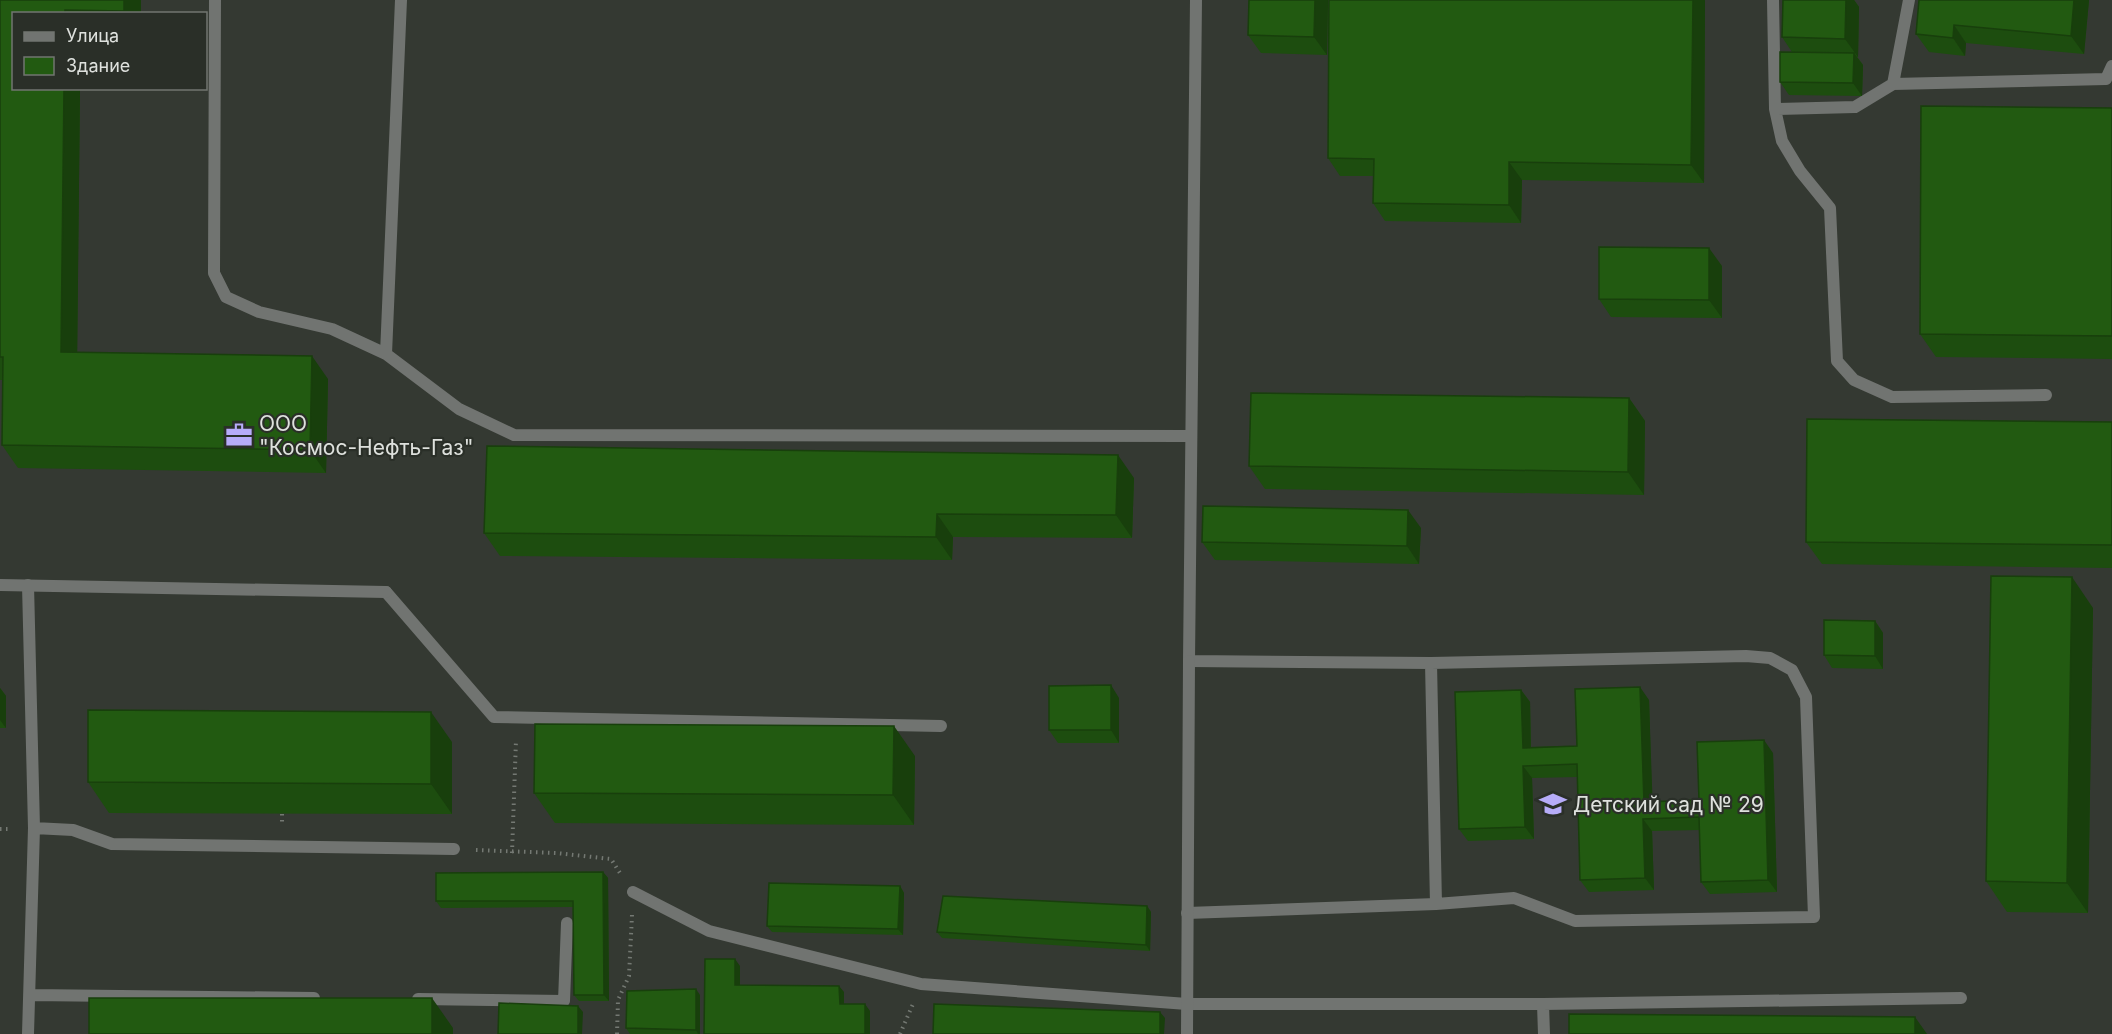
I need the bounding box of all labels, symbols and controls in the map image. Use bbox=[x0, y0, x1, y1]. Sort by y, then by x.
legend bbox=[12, 12, 207, 90]
text: Улица bbox=[66, 25, 119, 46]
text: Здание bbox=[66, 55, 130, 76]
place label: ООО "Космос-Нефть-Газ" bbox=[259, 411, 473, 460]
office icon: ООО "Космос-Нефть-Газ" bbox=[224, 420, 254, 450]
school or university icon: Детский сад № 29 bbox=[1538, 789, 1568, 819]
place label: Детский сад № 29 bbox=[1573, 792, 1764, 817]

